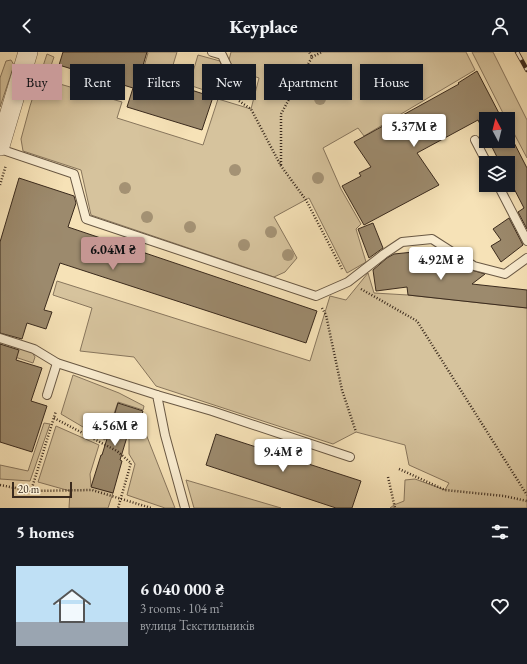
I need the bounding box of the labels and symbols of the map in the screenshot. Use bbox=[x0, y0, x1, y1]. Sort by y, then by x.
north arrow bbox=[479, 112, 515, 148]
pin: 5.37M ₴ bbox=[377, 114, 451, 148]
pin: 6.04M ₴ bbox=[76, 237, 150, 271]
pin: 4.92M ₴ bbox=[404, 247, 478, 281]
pin: 4.56M ₴ bbox=[78, 413, 152, 447]
pin: 9.4M ₴ bbox=[250, 439, 316, 473]
scale bar bbox=[12, 480, 72, 499]

